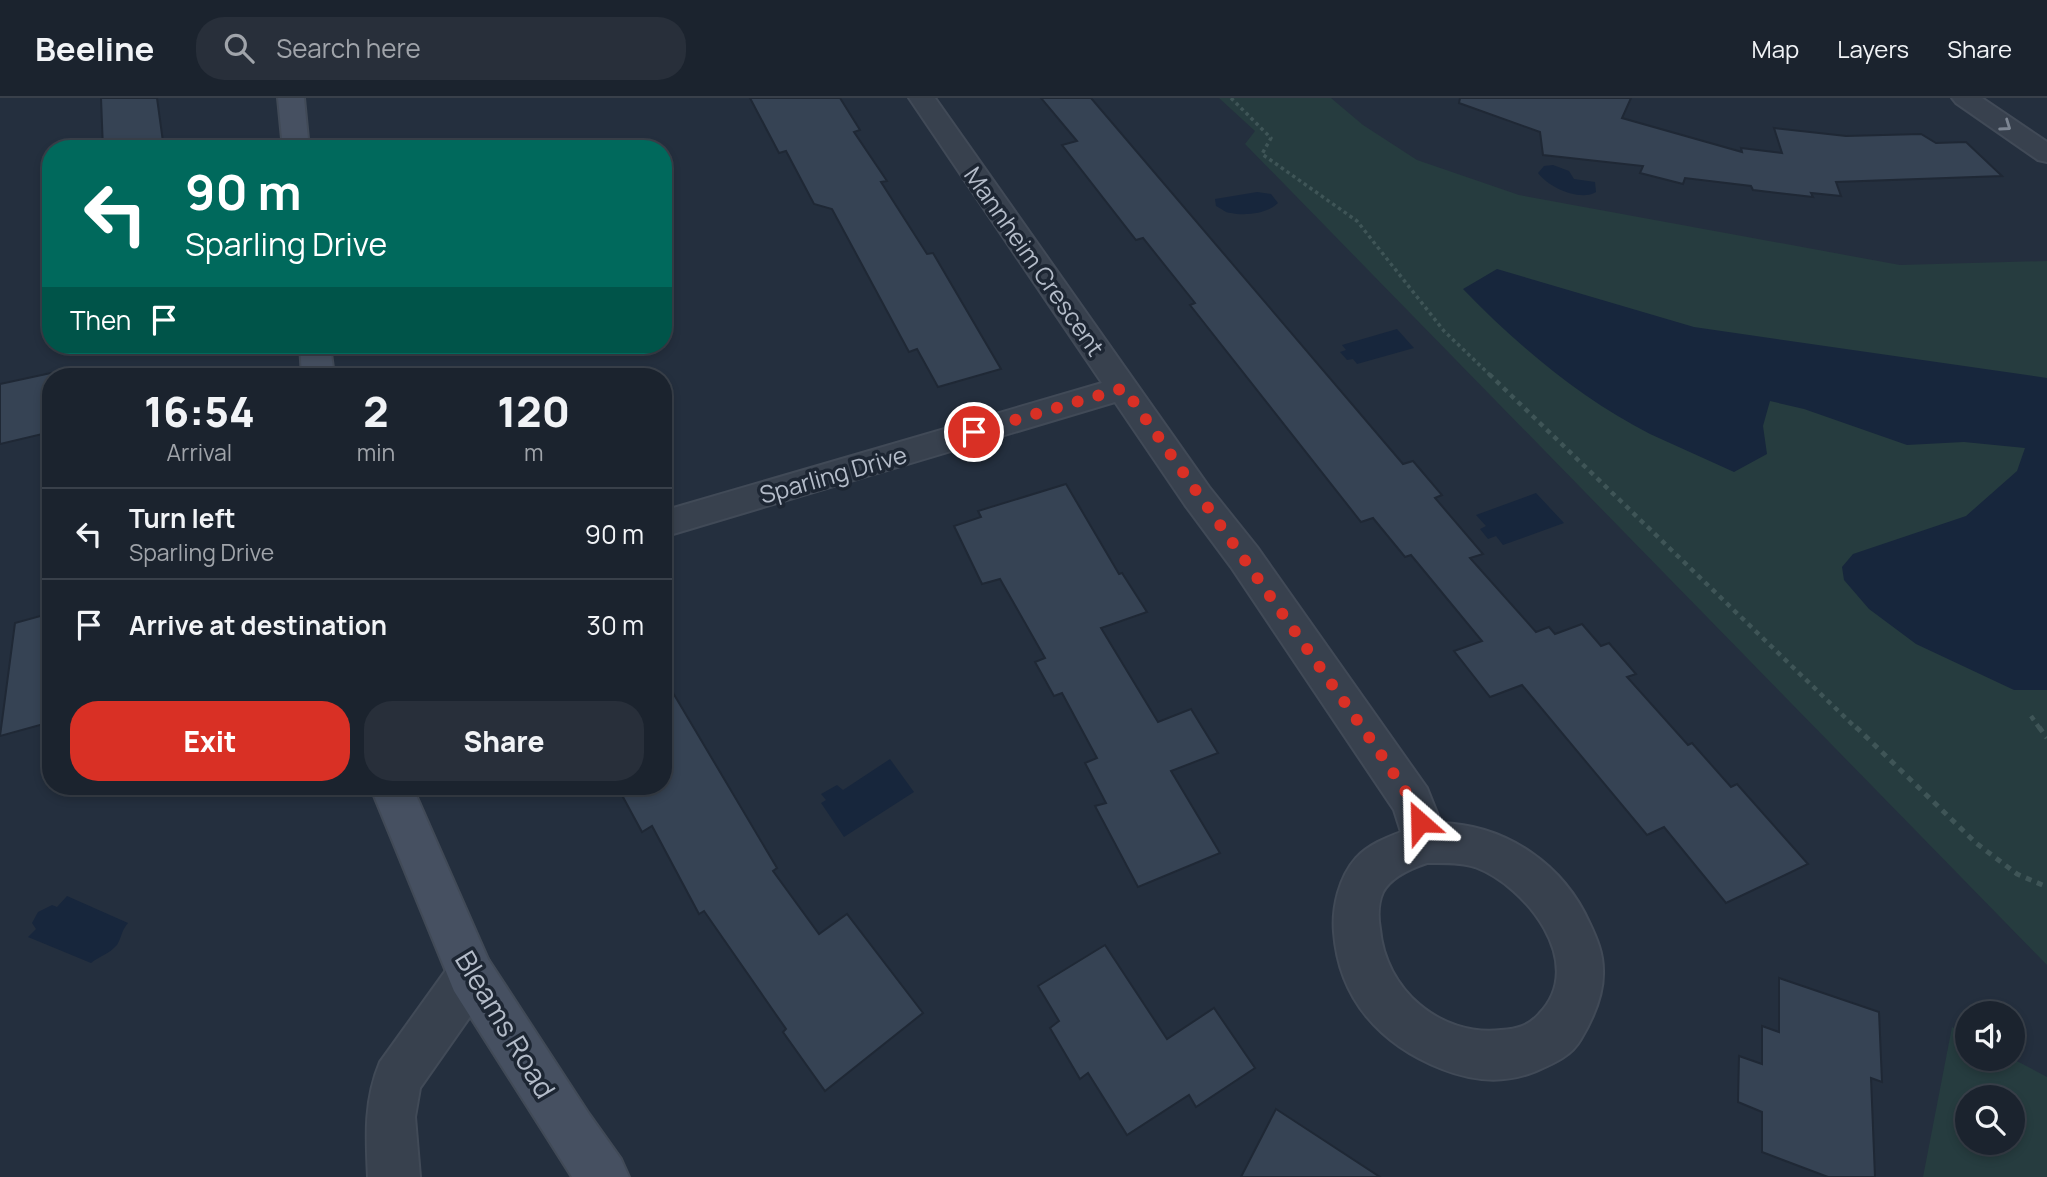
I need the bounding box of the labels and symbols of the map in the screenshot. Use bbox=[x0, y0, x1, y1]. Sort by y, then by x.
one-way arrow bbox=[1998, 118, 2011, 130]
street label: Mannheim Crescent bbox=[957, 160, 1113, 362]
pin bbox=[944, 402, 1004, 462]
street label: Sparling Drive bbox=[756, 437, 910, 511]
position arrow bbox=[1383, 785, 1457, 859]
street label: Bleams Road bbox=[447, 943, 565, 1105]

